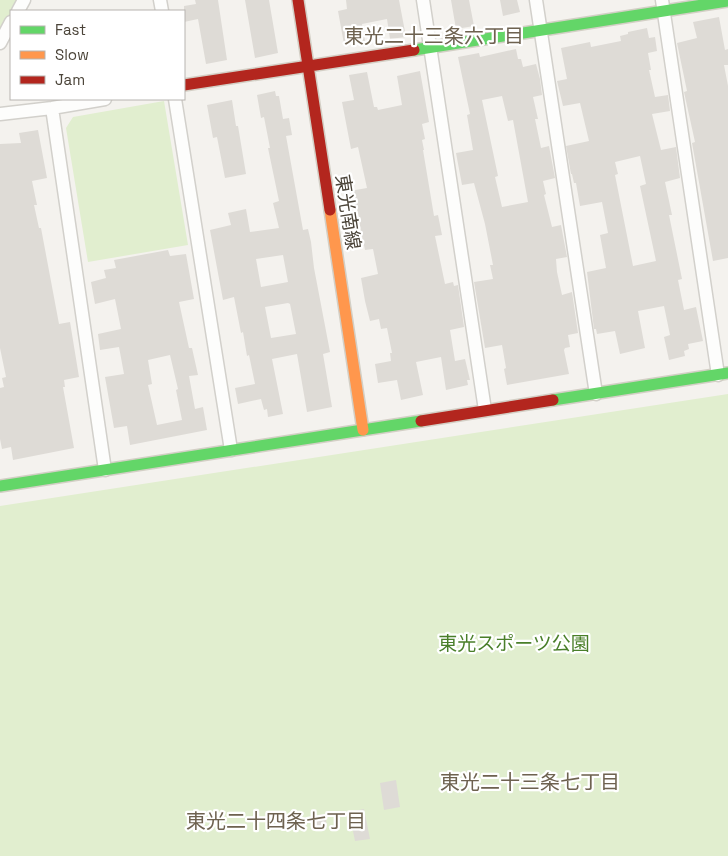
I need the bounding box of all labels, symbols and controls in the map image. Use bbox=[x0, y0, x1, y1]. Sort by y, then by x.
legend bbox=[10, 10, 185, 100]
text: Fast bbox=[55, 20, 86, 39]
district label: 東光二十三条六丁目 bbox=[344, 23, 524, 49]
text: Slow bbox=[55, 45, 89, 64]
text: Jam bbox=[55, 70, 85, 89]
street label: 東光南線 bbox=[330, 173, 366, 251]
park label: 東光スポーツ公園 bbox=[438, 631, 590, 656]
district label: 東光二十三条七丁目 bbox=[440, 769, 620, 795]
district label: 東光二十四条七丁目 bbox=[186, 808, 366, 834]

